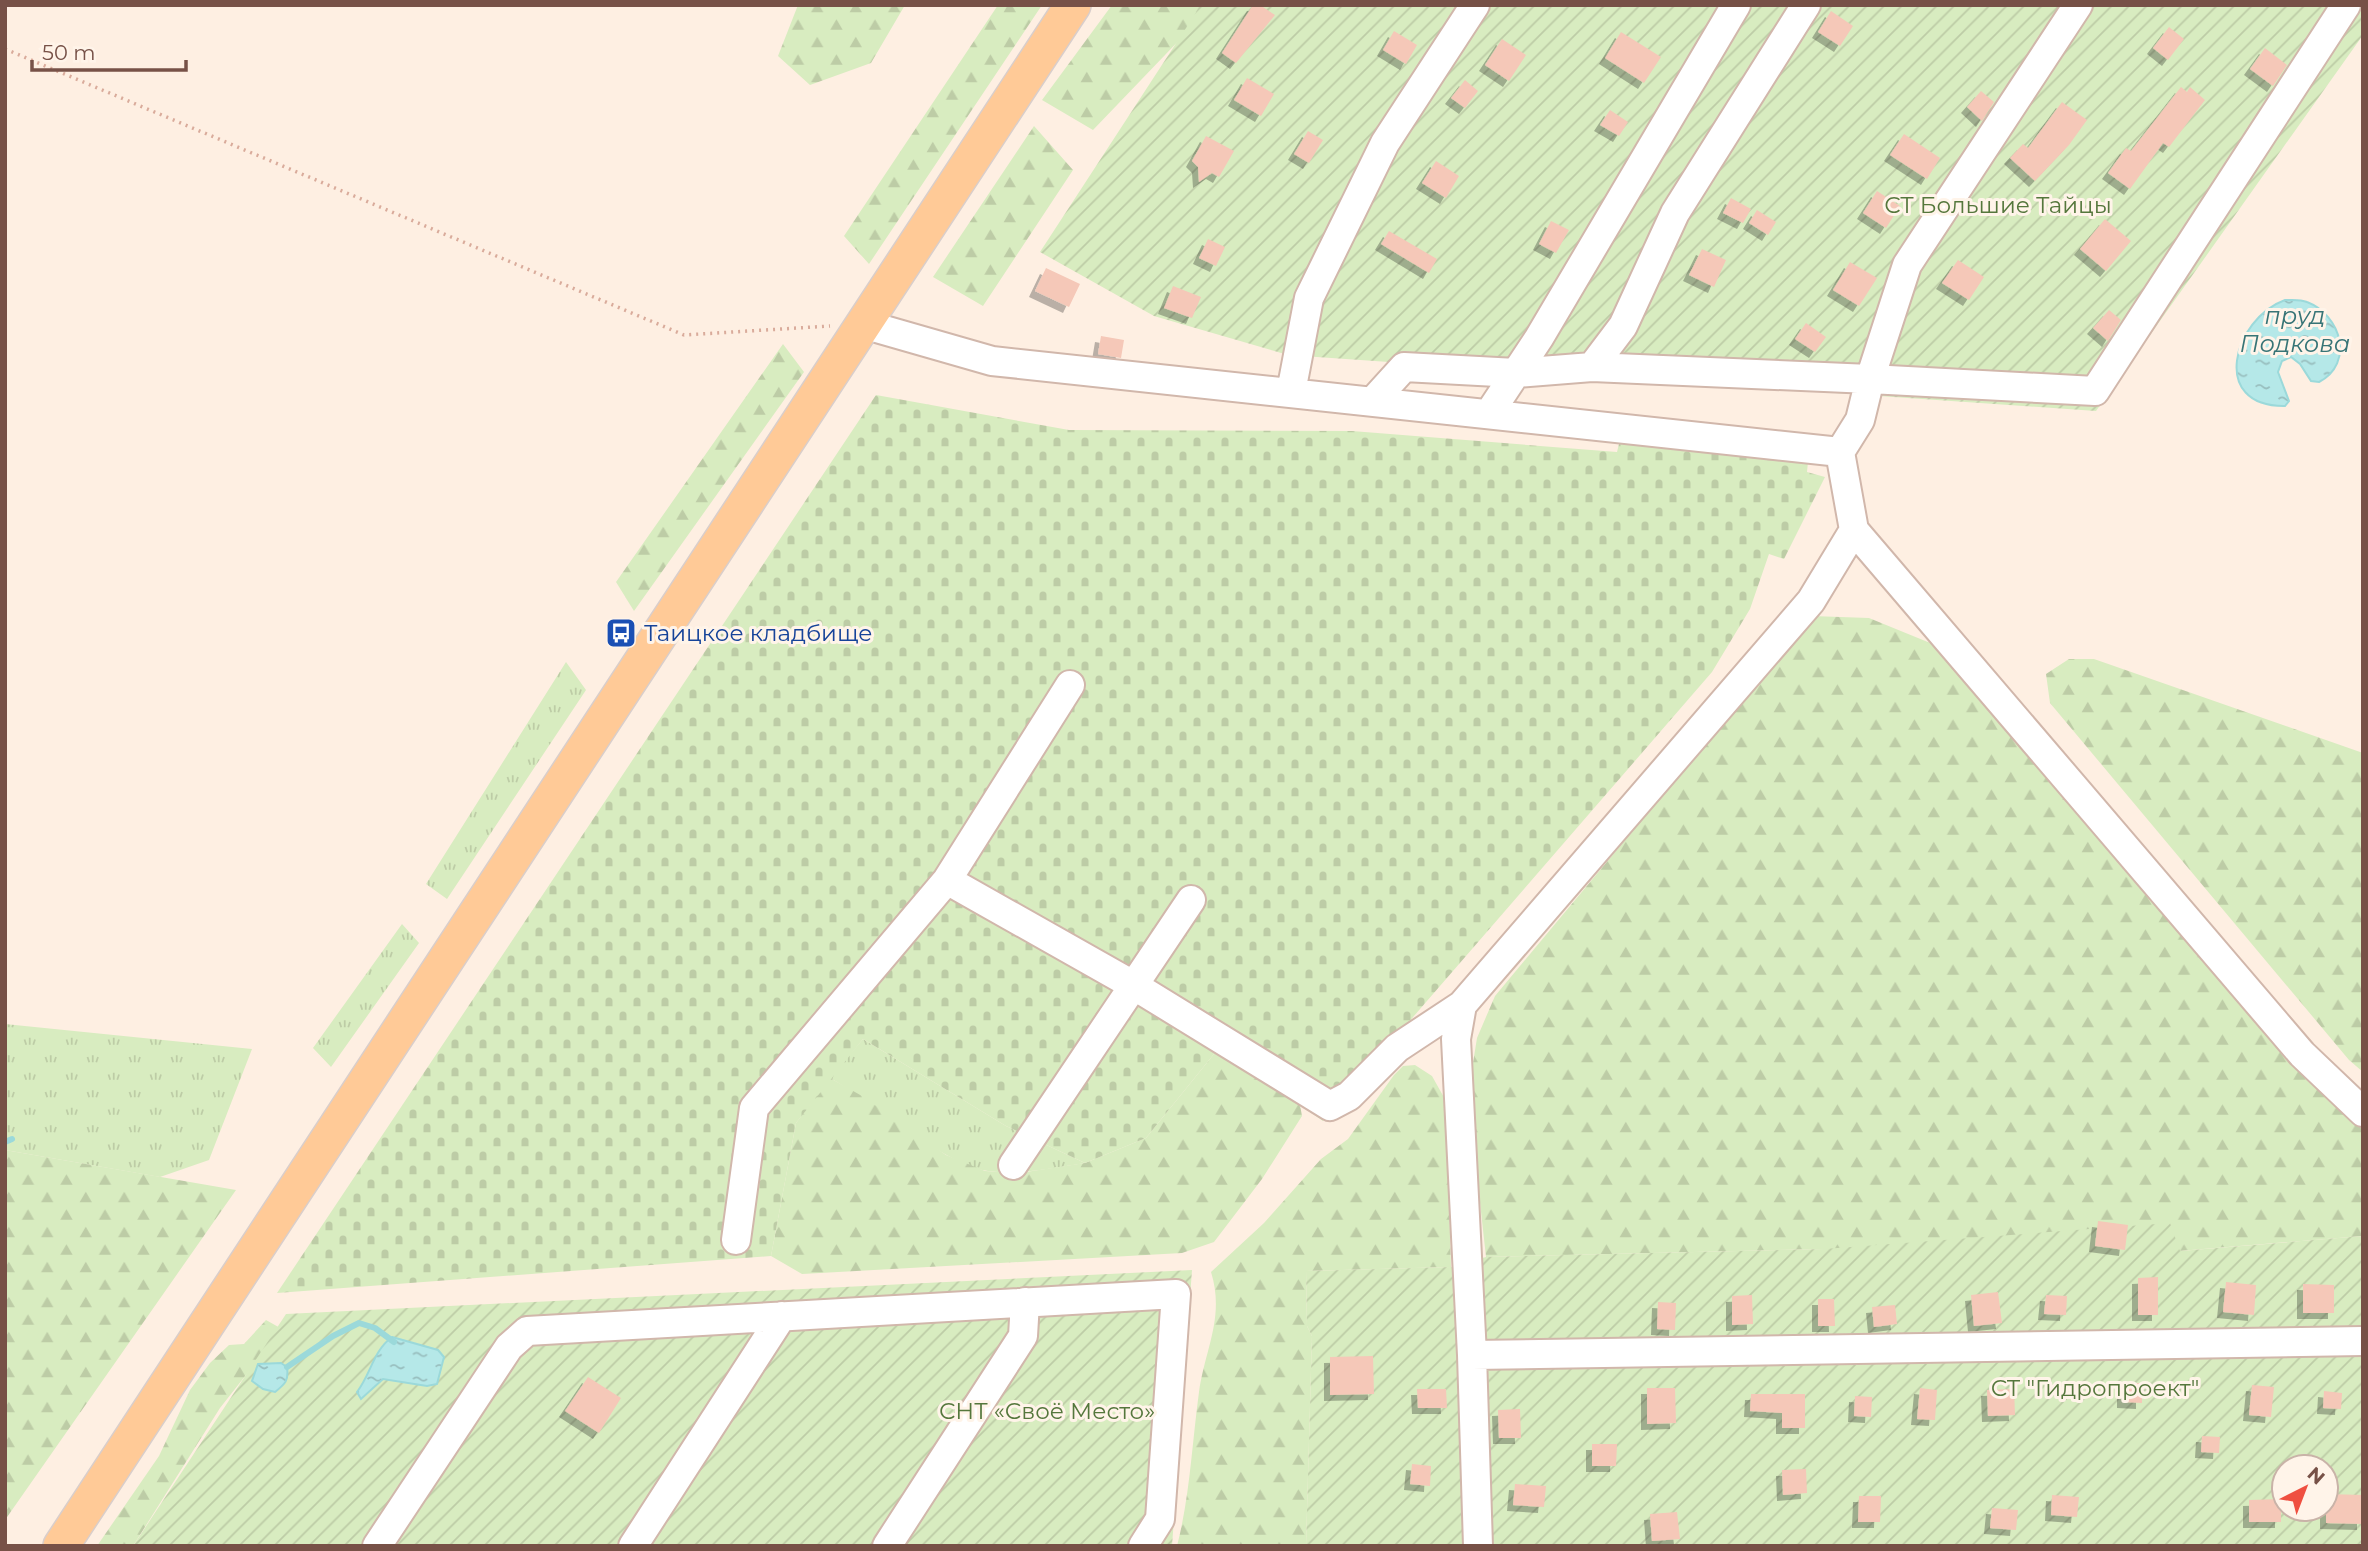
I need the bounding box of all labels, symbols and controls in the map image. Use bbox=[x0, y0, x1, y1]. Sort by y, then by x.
scale bar bbox=[32, 28, 186, 72]
text: 50 m bbox=[42, 40, 96, 65]
park label: СТ Большие Тайцы bbox=[1884, 191, 2112, 219]
water label: пруд Подкова bbox=[2240, 301, 2350, 358]
bus stop icon: Таицкое кладбище bbox=[604, 616, 638, 650]
place label: Таицкое кладбище bbox=[644, 619, 872, 647]
park label: СТ "Гидропроект" bbox=[1991, 1374, 2199, 1402]
park label: СНТ «Своё Место» bbox=[939, 1397, 1155, 1425]
north arrow bbox=[2270, 1453, 2340, 1523]
text: N bbox=[2303, 1462, 2329, 1489]

